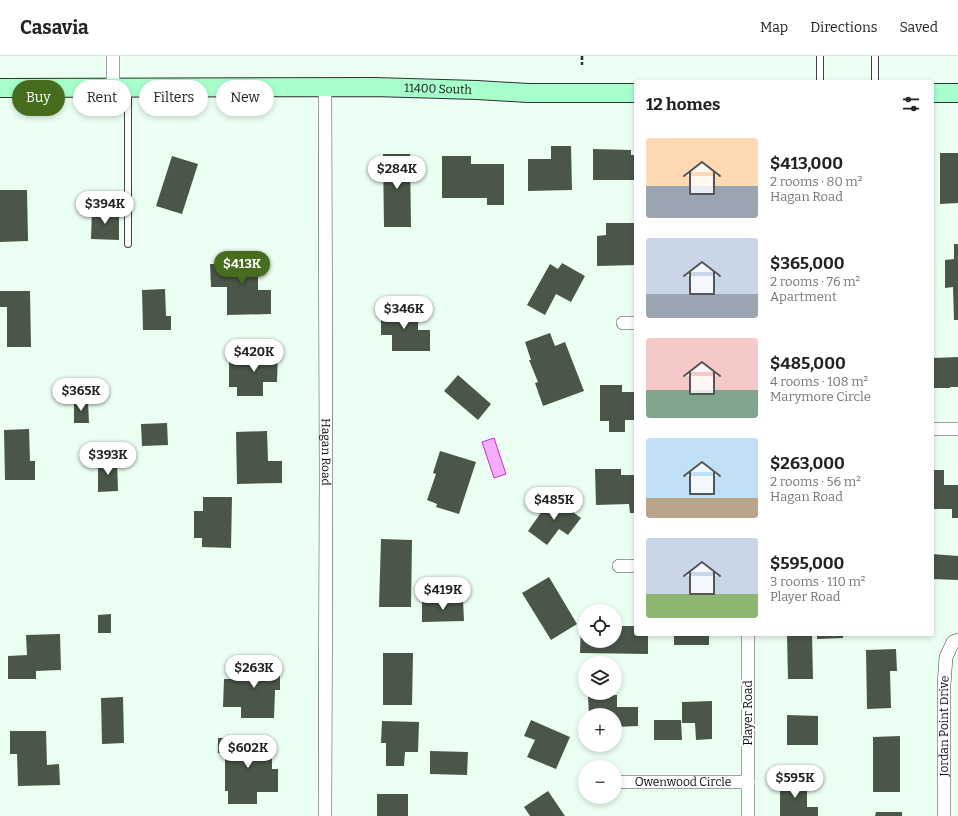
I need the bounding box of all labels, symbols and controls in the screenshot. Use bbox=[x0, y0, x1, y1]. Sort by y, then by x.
text: Casavia bbox=[20, 16, 89, 39]
text: Map bbox=[760, 19, 788, 36]
text: Directions bbox=[810, 19, 878, 36]
text: Saved bbox=[900, 19, 938, 36]
chip: Buy bbox=[12, 80, 65, 116]
chip: Rent bbox=[73, 80, 131, 116]
chip: Filters bbox=[139, 80, 208, 116]
chip: New bbox=[216, 80, 274, 116]
street label: 11400 South bbox=[404, 81, 473, 97]
icon: filters bbox=[900, 93, 922, 115]
text: 12 homes bbox=[646, 94, 720, 115]
text: $413,000 bbox=[770, 153, 843, 174]
icon: home bbox=[678, 154, 726, 202]
pin: $284K bbox=[369, 156, 425, 190]
text: $284K bbox=[377, 161, 417, 176]
text: 2 rooms · 80 m² bbox=[770, 174, 862, 189]
text: Hagan Road bbox=[770, 189, 843, 204]
pin: $394K bbox=[77, 191, 133, 225]
text: $394K bbox=[85, 196, 125, 211]
pin: $413K bbox=[214, 251, 270, 285]
text: $365,000 bbox=[770, 253, 845, 274]
icon: home bbox=[678, 254, 726, 302]
text: $413K bbox=[223, 256, 261, 271]
text: 2 rooms · 76 m² bbox=[770, 274, 860, 289]
text: Apartment bbox=[770, 289, 837, 304]
pin: $346K bbox=[376, 296, 432, 330]
text: $346K bbox=[384, 301, 424, 316]
pin: $420K bbox=[226, 339, 282, 373]
text: $420K bbox=[234, 344, 274, 359]
text: $485,000 bbox=[770, 353, 846, 374]
icon: home bbox=[678, 354, 726, 402]
text: 4 rooms · 108 m² bbox=[770, 374, 868, 389]
pin: $365K bbox=[53, 378, 109, 412]
text: $365K bbox=[61, 383, 101, 398]
text: Marymore Circle bbox=[770, 389, 871, 404]
street label: Hagan Road bbox=[319, 418, 333, 486]
pin: $393K bbox=[80, 442, 136, 476]
text: $393K bbox=[88, 447, 128, 462]
text: $263,000 bbox=[770, 453, 845, 474]
icon: home bbox=[678, 454, 726, 502]
text: 2 rooms · 56 m² bbox=[770, 474, 861, 489]
pin: $485K bbox=[526, 487, 582, 521]
text: Hagan Road bbox=[770, 489, 843, 504]
text: $485K bbox=[534, 492, 574, 507]
text: $595,000 bbox=[770, 553, 844, 574]
icon: home bbox=[678, 554, 726, 602]
text: 3 rooms · 110 m² bbox=[770, 574, 865, 589]
pin: $419K bbox=[415, 577, 471, 611]
text: $419K bbox=[424, 582, 462, 597]
text: Player Road bbox=[770, 589, 841, 604]
map controls bbox=[578, 604, 622, 804]
button: locate bbox=[578, 604, 622, 648]
pin: $263K bbox=[226, 655, 282, 689]
button: layers bbox=[578, 656, 622, 700]
text: $263K bbox=[234, 660, 274, 675]
street label: Jordan Point Drive bbox=[937, 675, 952, 777]
street label: Player Road bbox=[741, 680, 755, 746]
button: + bbox=[578, 708, 622, 752]
pin: $602K bbox=[220, 735, 276, 769]
text: $602K bbox=[228, 740, 268, 755]
button: − bbox=[578, 760, 622, 804]
pin: $595K bbox=[767, 765, 823, 799]
text: $595K bbox=[775, 770, 815, 785]
street label: Owenwood Circle bbox=[635, 775, 731, 789]

